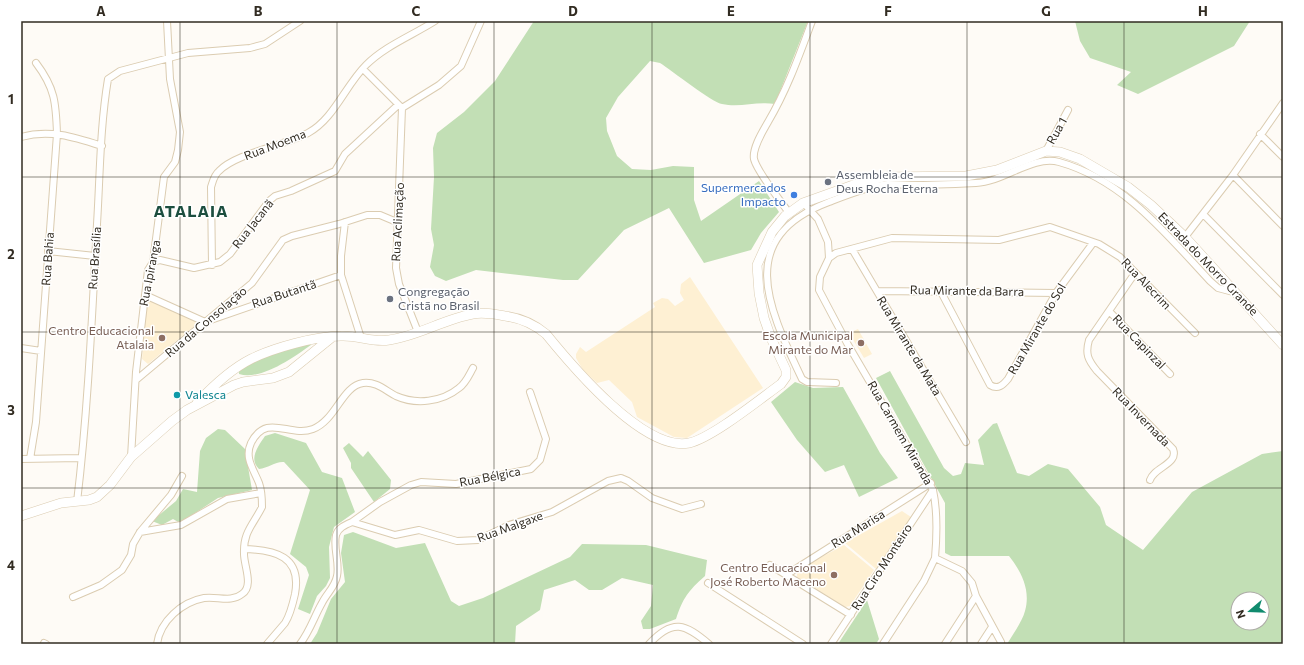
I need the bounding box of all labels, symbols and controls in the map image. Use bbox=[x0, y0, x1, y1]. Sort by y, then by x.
text: A bbox=[96, 3, 106, 19]
text: B bbox=[254, 3, 263, 19]
text: C bbox=[412, 3, 421, 19]
text: D bbox=[568, 3, 578, 19]
text: E bbox=[727, 3, 735, 19]
text: F bbox=[884, 3, 892, 19]
text: G bbox=[1041, 3, 1051, 19]
text: H bbox=[1198, 3, 1208, 19]
text: 1 bbox=[8, 91, 14, 107]
street label: Rua 1 bbox=[1043, 115, 1069, 146]
street label: Rua Moema bbox=[242, 126, 307, 162]
place label: Assembleia de Deus Rocha Eterna bbox=[836, 167, 938, 195]
marker: Assembleia de Deus Rocha Eterna bbox=[823, 177, 833, 187]
place label: Supermercados Impacto bbox=[701, 180, 786, 208]
street label: Rua Aclimação bbox=[388, 182, 406, 262]
marker: Supermercados Impacto bbox=[789, 190, 799, 200]
street label: Rua Jacanã bbox=[229, 196, 276, 251]
district label: ATALAIA bbox=[154, 201, 228, 220]
street label: Estrada do Morro Grande bbox=[1156, 209, 1262, 318]
street label: Rua Brasília bbox=[85, 226, 103, 290]
street label: Rua Bahia bbox=[38, 232, 56, 286]
street label: Rua Ipiranga bbox=[136, 238, 162, 307]
text: 2 bbox=[7, 246, 15, 262]
street label: Rua Alecrim bbox=[1119, 255, 1174, 312]
street label: Rua Butantã bbox=[250, 276, 318, 310]
street label: Rua Mirante do Sol bbox=[1004, 280, 1068, 377]
street label: Rua Mirante da Barra bbox=[910, 282, 1024, 298]
street label: Rua da Consolação bbox=[162, 283, 249, 359]
place label: Congregação Cristã no Brasil bbox=[398, 284, 480, 312]
street label: Rua Mirante da Mata bbox=[875, 293, 945, 398]
marker: Congregação Cristã no Brasil bbox=[385, 294, 395, 304]
street label: Rua Capinzal bbox=[1110, 311, 1169, 371]
place label: Centro Educacional Atalaia bbox=[48, 323, 154, 351]
place label: Escola Municipal Mirante do Mar bbox=[762, 328, 853, 356]
marker: Centro Educacional Atalaia bbox=[157, 333, 167, 343]
marker: Escola Municipal Mirante do Mar bbox=[856, 338, 866, 348]
street label: Rua Carmem Miranda bbox=[865, 378, 936, 487]
street label: Rua Invernada bbox=[1110, 384, 1173, 449]
place label: Valesca bbox=[185, 387, 226, 401]
marker: Valesca bbox=[172, 390, 182, 400]
text: 3 bbox=[7, 402, 15, 418]
street label: Rua Bélgica bbox=[458, 463, 522, 489]
street label: Rua Marisa bbox=[828, 506, 887, 550]
street label: Rua Malgaxe bbox=[475, 508, 545, 544]
street label: Rua Ciro Monteiro bbox=[848, 521, 914, 612]
text: 4 bbox=[7, 557, 15, 573]
place label: Centro Educacional José Roberto Maceno bbox=[710, 560, 826, 589]
marker: Centro Educacional José Roberto Maceno bbox=[829, 570, 839, 580]
north arrow bbox=[1230, 591, 1270, 631]
text: N bbox=[1233, 608, 1248, 620]

